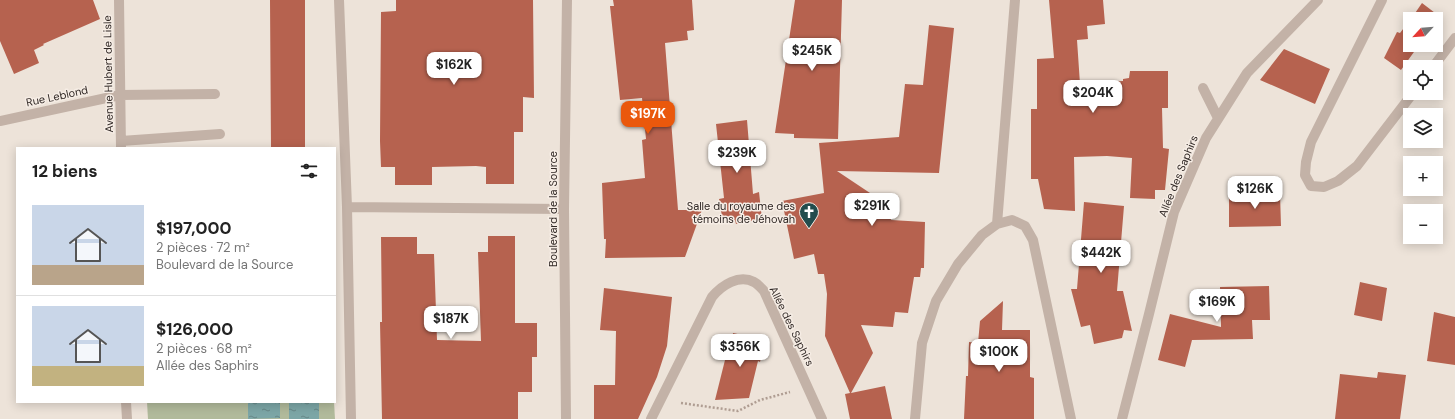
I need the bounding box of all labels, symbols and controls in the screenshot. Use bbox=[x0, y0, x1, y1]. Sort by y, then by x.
north arrow bbox=[1403, 12, 1443, 52]
map controls bbox=[1403, 12, 1443, 244]
street label: Avenue Hubert de Lisle bbox=[100, 15, 116, 133]
pin: $245K bbox=[784, 38, 840, 72]
text: $245K bbox=[792, 42, 832, 59]
pin: $162K bbox=[426, 52, 482, 86]
text: $162K bbox=[436, 56, 472, 73]
button: locate bbox=[1403, 60, 1443, 100]
pin: $204K bbox=[1065, 80, 1121, 114]
street label: Rue Leblond bbox=[25, 83, 89, 109]
text: $204K bbox=[1072, 84, 1114, 101]
pin: $197K bbox=[620, 101, 676, 135]
text: $197K bbox=[630, 105, 666, 122]
button: layers bbox=[1403, 108, 1443, 148]
street label: Allée des Saphirs bbox=[1155, 133, 1201, 219]
pin: $239K bbox=[709, 140, 765, 174]
text: $239K bbox=[717, 144, 757, 161]
street label: Boulevard de la Source bbox=[546, 151, 560, 267]
button: + bbox=[1403, 156, 1443, 196]
text: 12 biens bbox=[32, 160, 98, 182]
icon: filters bbox=[298, 160, 320, 182]
pin: $126K bbox=[1227, 176, 1283, 210]
text: $126K bbox=[1237, 180, 1273, 197]
pin: $291K bbox=[844, 193, 900, 227]
text: $291K bbox=[854, 197, 890, 214]
place label: Salle du royaume des témoins de Jéhovah bbox=[687, 199, 795, 226]
church icon: Salle du royaume des témoins de Jéhovah bbox=[798, 201, 820, 229]
button: − bbox=[1403, 204, 1443, 244]
text: $197,000 bbox=[156, 217, 231, 239]
icon: home bbox=[64, 221, 112, 269]
text: 2 pièces · 72 m² bbox=[156, 239, 250, 256]
pin: $442K bbox=[1073, 240, 1129, 274]
text: $442K bbox=[1081, 244, 1121, 261]
text: Boulevard de la Source bbox=[156, 256, 293, 273]
street label: Allée des Saphirs bbox=[767, 284, 817, 368]
pin: $169K bbox=[1189, 289, 1245, 323]
text: $169K bbox=[1198, 293, 1236, 310]
pin: $187K bbox=[423, 306, 479, 340]
text: $187K bbox=[433, 310, 469, 327]
text: $126,000 bbox=[156, 318, 233, 340]
icon: home bbox=[64, 322, 112, 370]
pin: $356K bbox=[712, 334, 768, 368]
text: $356K bbox=[720, 338, 760, 355]
pin: $100K bbox=[971, 339, 1027, 373]
text: 2 pièces · 68 m² bbox=[156, 340, 252, 357]
text: $100K bbox=[979, 343, 1019, 360]
text: Allée des Saphirs bbox=[156, 357, 259, 374]

